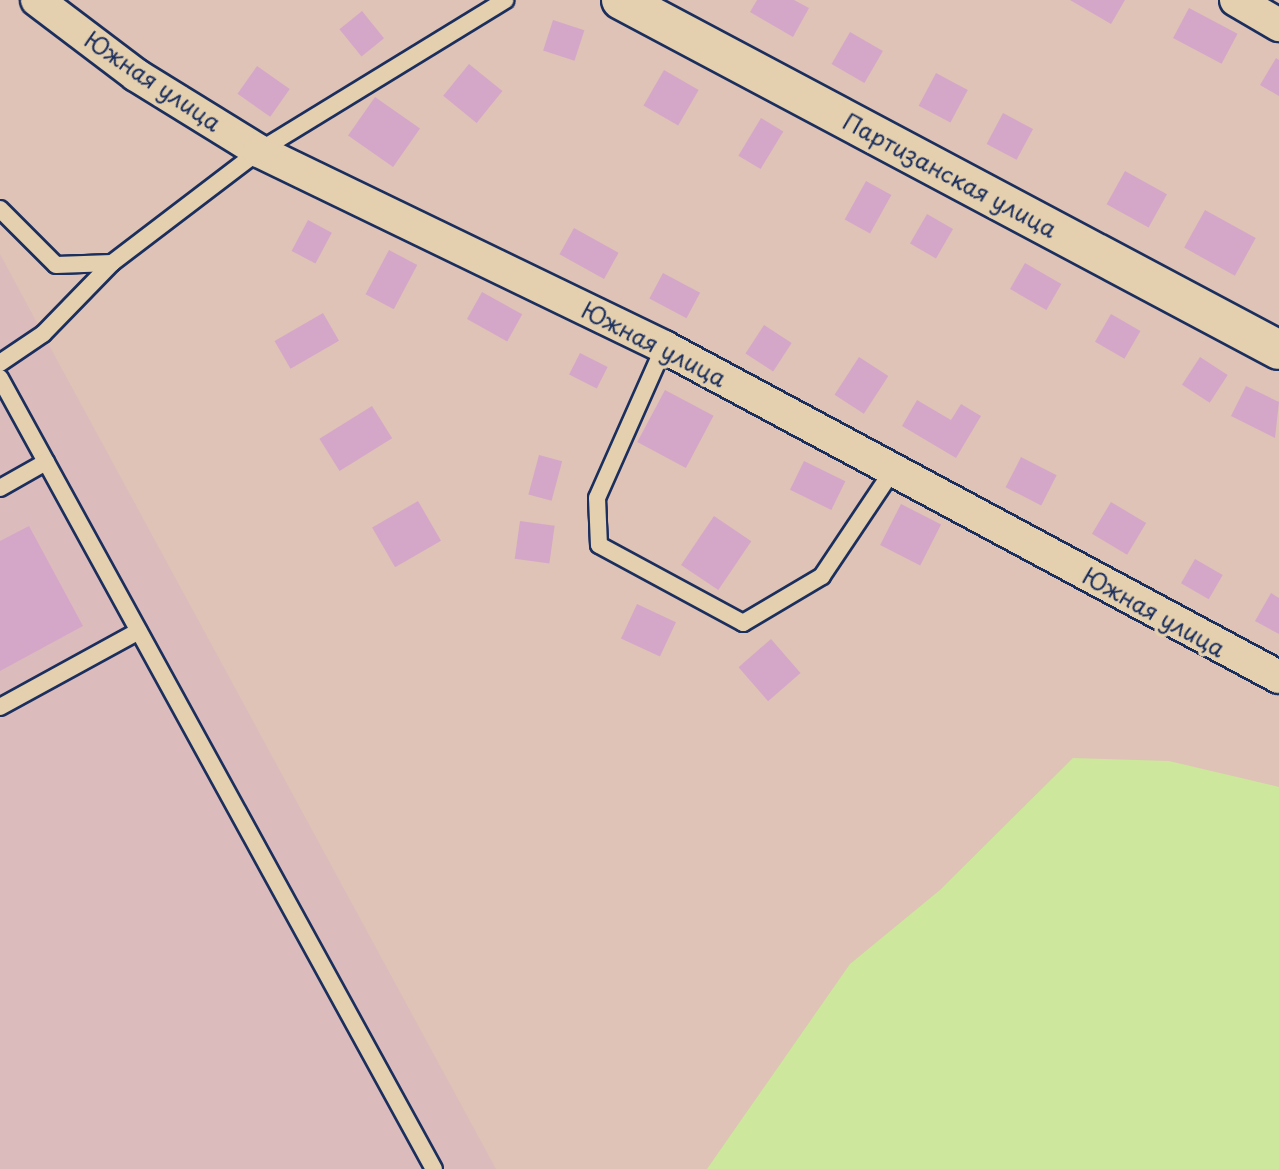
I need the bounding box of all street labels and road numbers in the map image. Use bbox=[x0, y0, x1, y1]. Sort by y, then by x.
street label: Южная улица bbox=[79, 25, 227, 137]
street label: Партизанская улица bbox=[838, 107, 1062, 243]
street label: Южная улица bbox=[577, 295, 731, 393]
street label: Южная улица bbox=[1078, 561, 1230, 663]

